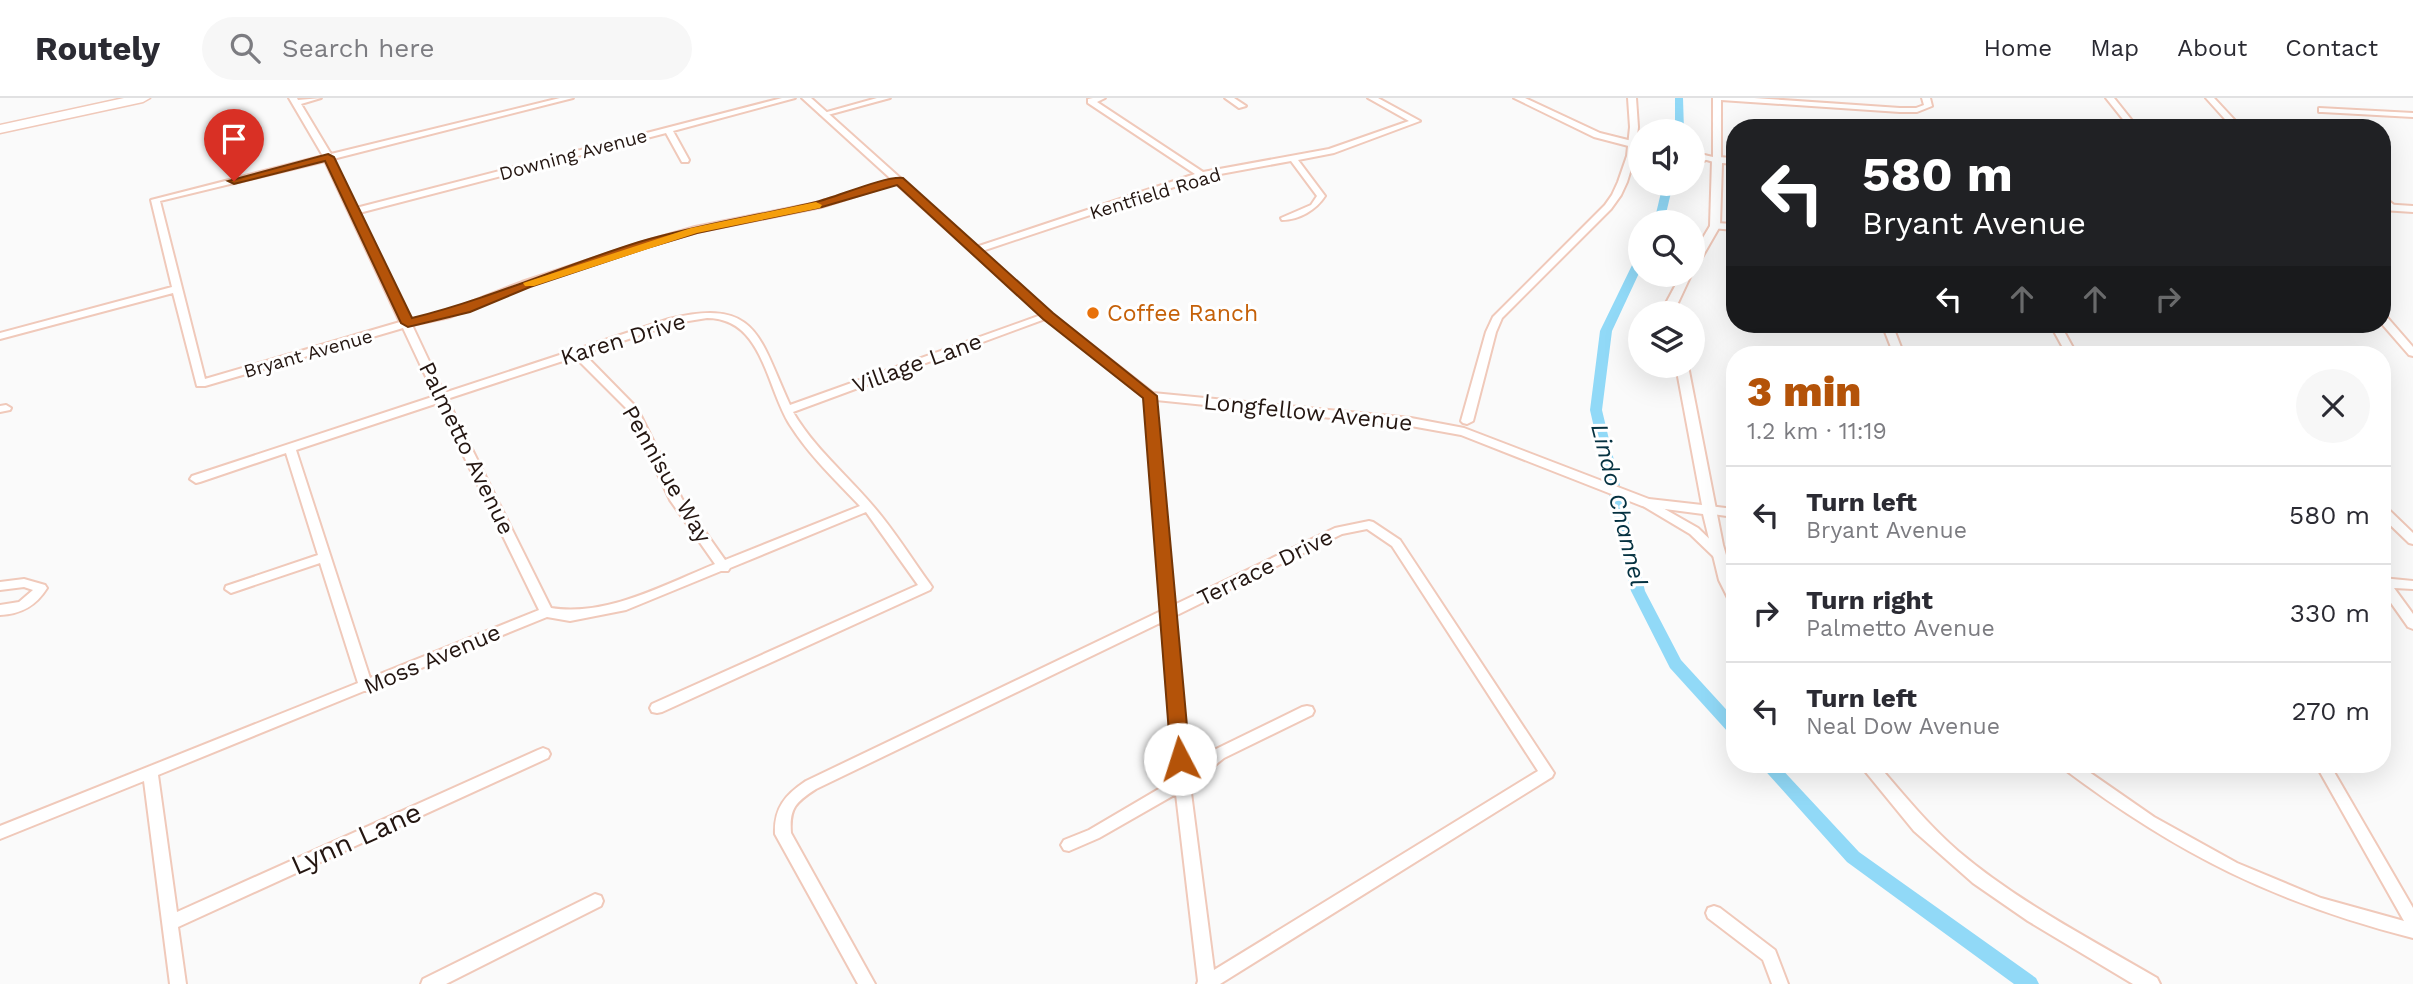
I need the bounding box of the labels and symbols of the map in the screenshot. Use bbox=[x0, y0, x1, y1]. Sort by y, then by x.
pin bbox=[204, 109, 264, 181]
street label: Downing Avenue bbox=[497, 124, 650, 185]
street label: Kentfield Road bbox=[1087, 163, 1223, 224]
place label: Coffee Ranch bbox=[1107, 300, 1258, 327]
marker: Coffee Ranch bbox=[1085, 305, 1101, 321]
street label: Karen Drive bbox=[557, 308, 689, 371]
street label: Bryant Avenue bbox=[241, 324, 375, 383]
street label: Village Lane bbox=[849, 328, 986, 399]
street label: Palmetto Avenue bbox=[413, 357, 520, 539]
street label: Longfellow Avenue bbox=[1202, 388, 1414, 437]
street label: Pennisue Way bbox=[616, 401, 717, 548]
water label: Lindo Channel bbox=[1585, 421, 1653, 589]
street label: Terrace Drive bbox=[1193, 523, 1337, 612]
street label: Moss Avenue bbox=[360, 619, 505, 700]
position arrow bbox=[1143, 722, 1217, 796]
street label: Lynn Lane bbox=[286, 795, 426, 882]

